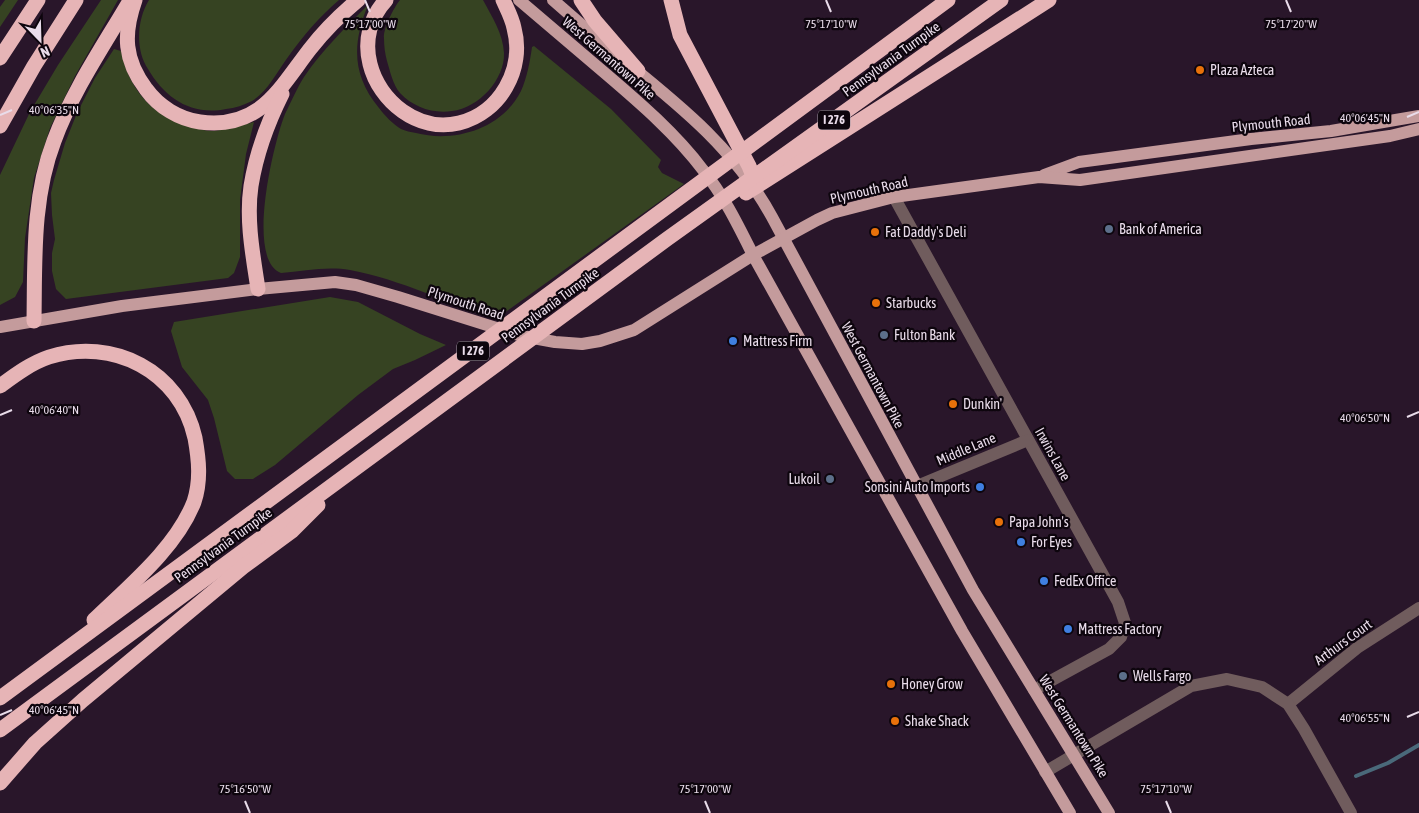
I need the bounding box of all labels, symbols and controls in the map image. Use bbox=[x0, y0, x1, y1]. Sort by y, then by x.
street label: West Germantown Pike bbox=[559, 13, 659, 103]
north arrow bbox=[15, 15, 65, 65]
text: 75°17'00"W bbox=[344, 17, 396, 31]
text: 75°17'10"W bbox=[805, 17, 857, 31]
text: 75°17'20"W bbox=[1265, 17, 1317, 31]
street label: Pennsylvania Turnpike bbox=[839, 18, 943, 100]
text: N bbox=[38, 43, 52, 61]
place label: Plaza Azteca bbox=[1210, 62, 1274, 78]
marker: Plaza Azteca bbox=[1194, 64, 1206, 76]
text: 40°06'35"N bbox=[29, 103, 79, 117]
road number: I 276 bbox=[818, 110, 850, 130]
street label: Plymouth Road bbox=[1231, 111, 1311, 135]
text: 40°06'45"N bbox=[1340, 111, 1390, 125]
street label: Plymouth Road bbox=[829, 173, 909, 207]
place label: Bank of America bbox=[1119, 221, 1202, 237]
marker: Bank of America bbox=[1103, 223, 1115, 235]
place label: Fat Daddy's Deli bbox=[885, 224, 967, 240]
marker: Fat Daddy's Deli bbox=[869, 226, 881, 238]
street label: Pennsylvania Turnpike bbox=[498, 264, 602, 346]
street label: Plymouth Road bbox=[426, 283, 506, 323]
place label: Starbucks bbox=[886, 295, 936, 311]
marker: Starbucks bbox=[870, 297, 882, 309]
street label: West Germantown Pike bbox=[838, 319, 908, 431]
place label: Fulton Bank bbox=[894, 327, 955, 343]
marker: Fulton Bank bbox=[878, 329, 890, 341]
place label: Mattress Firm bbox=[743, 333, 812, 349]
marker: Mattress Firm bbox=[727, 335, 739, 347]
road number: I 276 bbox=[457, 342, 489, 361]
place label: Dunkin' bbox=[963, 396, 1002, 412]
marker: Dunkin' bbox=[947, 398, 959, 410]
text: 40°06'40"N bbox=[29, 403, 79, 417]
text: 40°06'50"N bbox=[1340, 411, 1390, 425]
street label: Irwins Lane bbox=[1032, 425, 1074, 483]
street label: Middle Lane bbox=[934, 429, 998, 469]
place label: Lukoil bbox=[788, 471, 820, 487]
marker: Lukoil bbox=[824, 473, 836, 485]
place label: Sonsini Auto Imports bbox=[865, 479, 970, 495]
marker: Sonsini Auto Imports bbox=[974, 481, 986, 493]
street label: Pennsylvania Turnpike bbox=[171, 504, 275, 586]
place label: Papa John's bbox=[1009, 514, 1069, 530]
marker: Papa John's bbox=[993, 516, 1005, 528]
place label: For Eyes bbox=[1031, 534, 1072, 550]
marker: For Eyes bbox=[1015, 536, 1027, 548]
place label: FedEx Office bbox=[1054, 573, 1116, 589]
marker: FedEx Office bbox=[1038, 575, 1050, 587]
street label: Arthurs Court bbox=[1311, 616, 1375, 668]
place label: Mattress Factory bbox=[1078, 621, 1162, 637]
marker: Mattress Factory bbox=[1062, 623, 1074, 635]
place label: Wells Fargo bbox=[1133, 668, 1191, 684]
marker: Wells Fargo bbox=[1117, 670, 1129, 682]
street label: West Germantown Pike bbox=[1036, 672, 1112, 780]
place label: Honey Grow bbox=[901, 676, 963, 692]
marker: Honey Grow bbox=[885, 678, 897, 690]
text: 40°06'45"N bbox=[29, 703, 79, 717]
text: 40°06'55"N bbox=[1340, 711, 1390, 725]
place label: Shake Shack bbox=[905, 713, 969, 729]
marker: Shake Shack bbox=[889, 715, 901, 727]
text: 75°16'50"W bbox=[219, 782, 271, 796]
text: 75°17'00"W bbox=[679, 782, 731, 796]
text: 75°17'10"W bbox=[1140, 782, 1192, 796]

